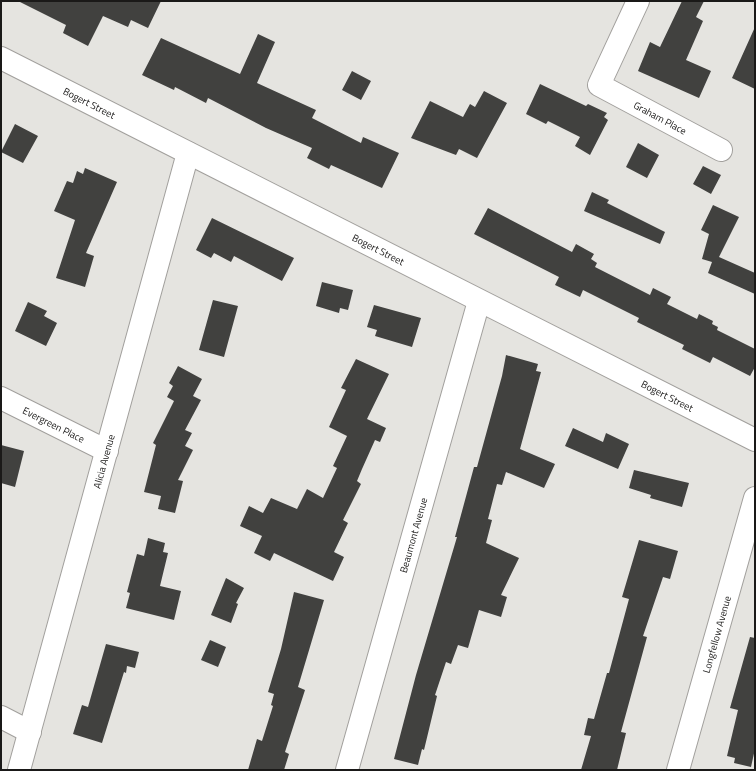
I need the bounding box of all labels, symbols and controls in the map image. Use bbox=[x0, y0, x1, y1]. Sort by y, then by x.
street label: Bogert Street bbox=[60, 84, 118, 123]
street label: Graham Place bbox=[631, 98, 689, 138]
street label: Bogert Street bbox=[349, 230, 407, 269]
street label: Bogert Street bbox=[638, 377, 696, 416]
street label: Evergreen Place bbox=[20, 403, 87, 447]
street label: Alicia Avenue bbox=[89, 433, 119, 490]
street label: Beaumont Avenue bbox=[396, 496, 431, 575]
street label: Longfellow Avenue bbox=[699, 594, 735, 675]

